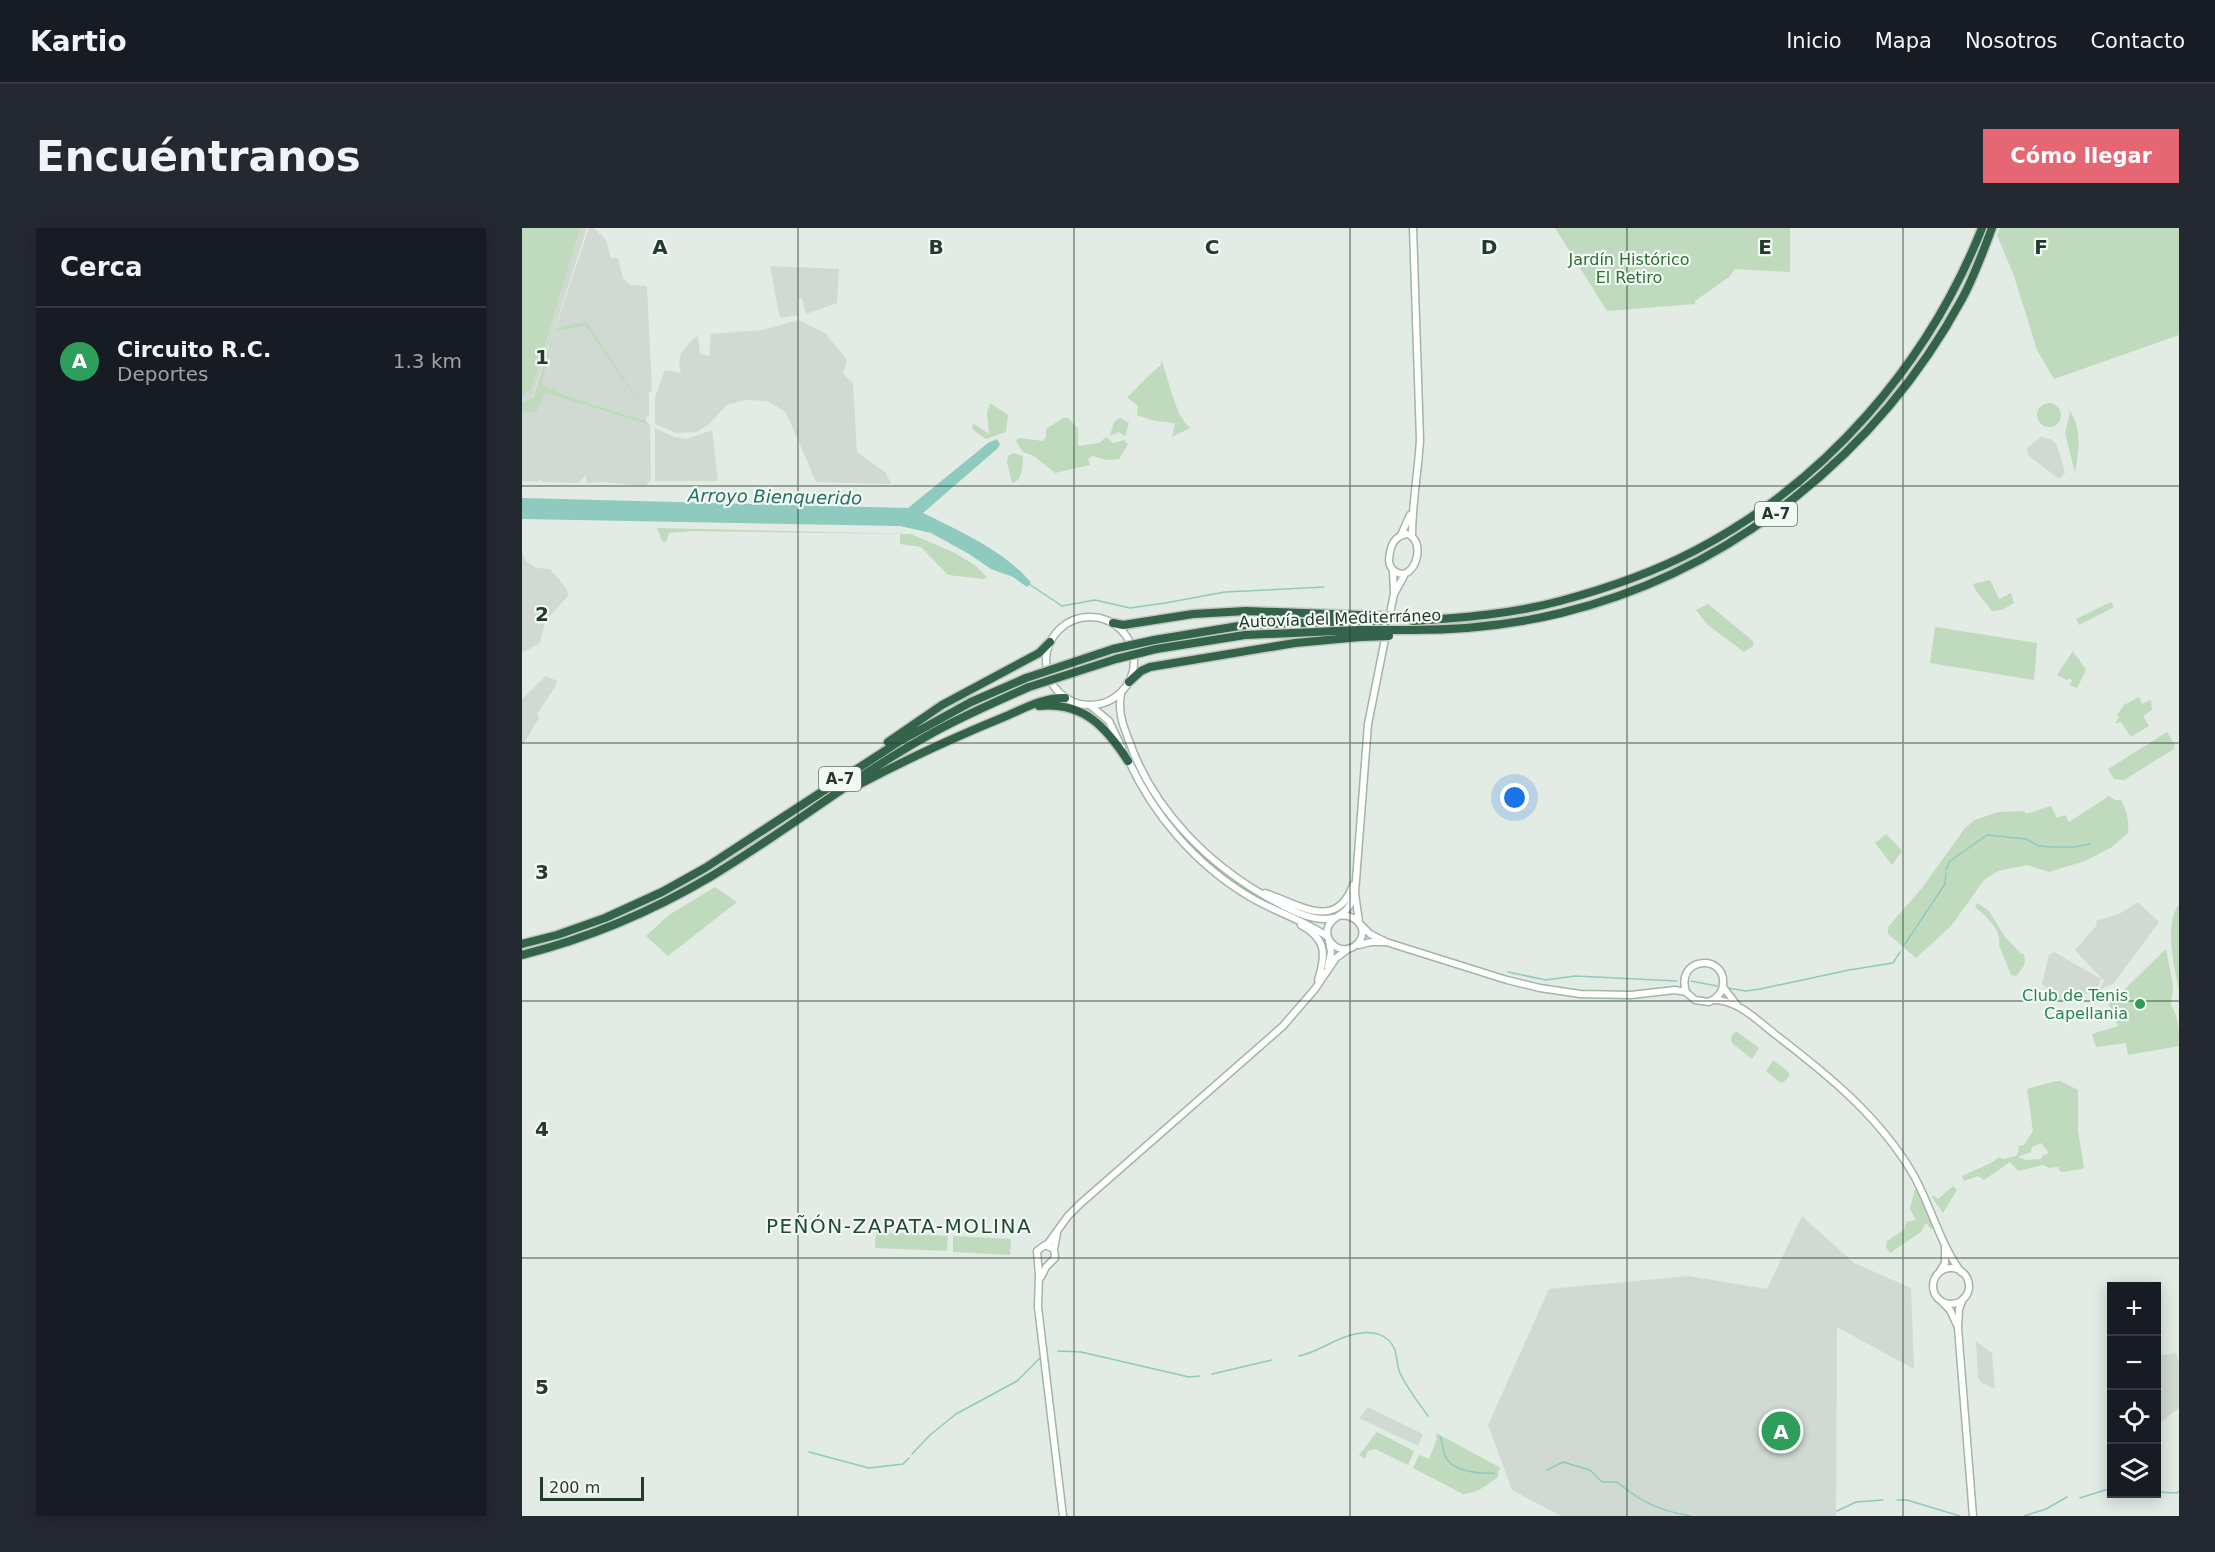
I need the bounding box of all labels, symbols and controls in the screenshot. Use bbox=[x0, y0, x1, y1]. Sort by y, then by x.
text: Kartio bbox=[30, 25, 127, 58]
text: Inicio bbox=[1786, 29, 1842, 53]
text: Mapa bbox=[1875, 29, 1932, 53]
text: Nosotros bbox=[1965, 29, 2057, 53]
text: Contacto bbox=[2090, 29, 2185, 53]
button: Cómo llegar bbox=[1983, 129, 2179, 183]
text: Encuéntranos bbox=[36, 132, 361, 181]
text: A bbox=[652, 235, 668, 259]
text: B bbox=[928, 235, 944, 259]
text: C bbox=[1205, 235, 1219, 259]
text: D bbox=[1481, 235, 1497, 259]
text: E bbox=[1758, 235, 1772, 259]
text: F bbox=[2034, 235, 2048, 259]
park label: Jardín Histórico El Retiro bbox=[1567, 250, 1690, 287]
text: Cerca bbox=[60, 252, 143, 282]
text: Circuito R.C. bbox=[117, 337, 271, 362]
text: 1 bbox=[535, 345, 549, 369]
text: A bbox=[72, 349, 87, 373]
text: 1.3 km bbox=[393, 349, 462, 373]
text: Deportes bbox=[117, 362, 208, 386]
water label: Arroyo Bienquerido bbox=[687, 484, 862, 509]
road number: A-7 bbox=[1755, 502, 1797, 526]
text: 2 bbox=[535, 602, 549, 626]
street label: Autovía del Mediterráneo bbox=[1239, 605, 1441, 632]
road number: A-7 bbox=[819, 767, 861, 791]
your location bbox=[1500, 783, 1529, 812]
text: 3 bbox=[535, 860, 549, 884]
place label: Club de Tenis Capellania bbox=[2022, 986, 2128, 1023]
marker: Club de Tenis Capellania bbox=[2133, 997, 2147, 1011]
text: 4 bbox=[535, 1117, 549, 1141]
district label: PEÑÓN-ZAPATA-MOLINA bbox=[766, 1214, 1032, 1238]
map controls bbox=[2107, 1282, 2161, 1498]
button: + bbox=[2107, 1282, 2161, 1336]
button: − bbox=[2107, 1336, 2161, 1390]
text: 5 bbox=[535, 1375, 549, 1399]
button: locate bbox=[2107, 1390, 2161, 1444]
pin: A bbox=[1762, 1408, 1800, 1454]
button: layers bbox=[2107, 1444, 2161, 1498]
scale bar bbox=[540, 1474, 644, 1502]
text: 200 m bbox=[549, 1478, 600, 1497]

